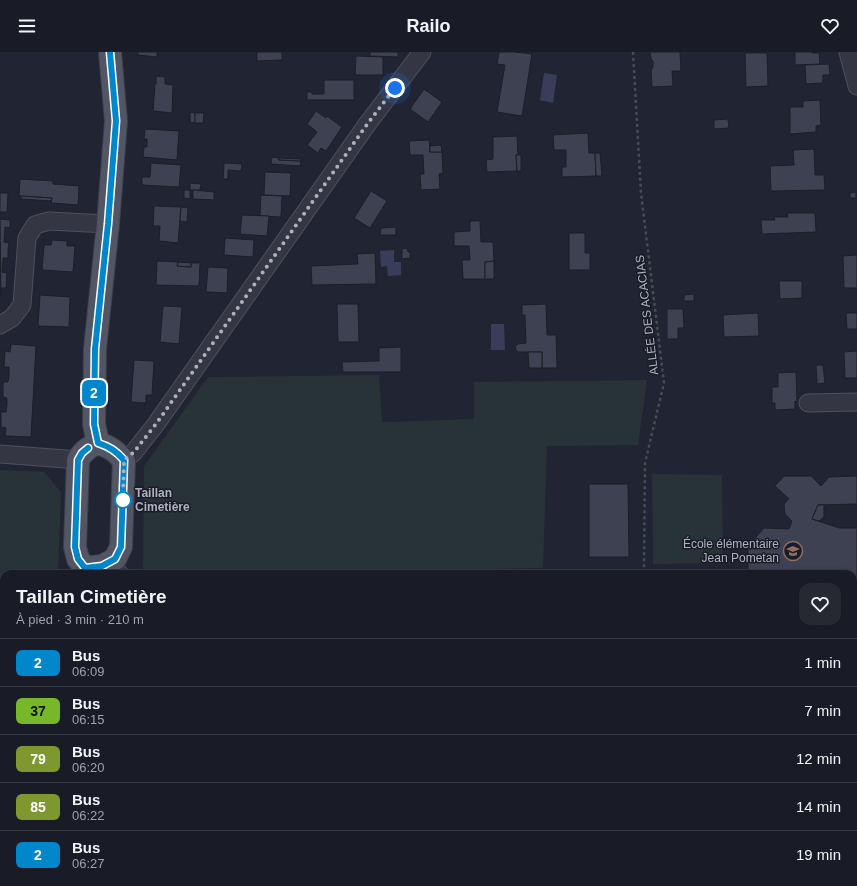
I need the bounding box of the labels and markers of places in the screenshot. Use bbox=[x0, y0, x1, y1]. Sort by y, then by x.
place label: Taillan Cimetière bbox=[135, 486, 190, 514]
marker: Taillan Cimetière bbox=[114, 491, 132, 509]
place label: École élémentaire Jean Pometan bbox=[683, 536, 779, 565]
school or university icon: École élémentaire Jean Pometan bbox=[782, 540, 804, 562]

